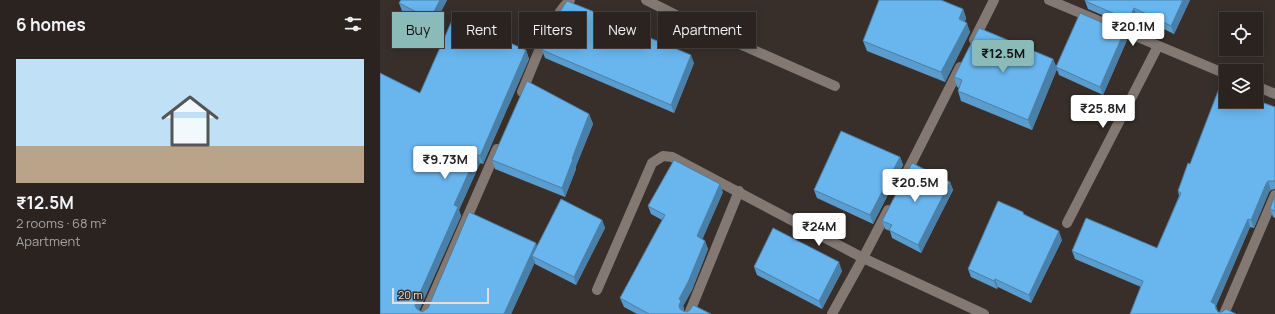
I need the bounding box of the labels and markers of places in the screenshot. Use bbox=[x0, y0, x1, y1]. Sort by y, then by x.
pin: ₹20.1M bbox=[1100, 13, 1166, 47]
pin: ₹12.5M bbox=[970, 40, 1036, 74]
pin: ₹25.8M bbox=[1070, 95, 1136, 129]
pin: ₹9.73M bbox=[412, 146, 478, 180]
pin: ₹20.5M bbox=[882, 169, 948, 203]
pin: ₹24M bbox=[795, 213, 843, 247]

